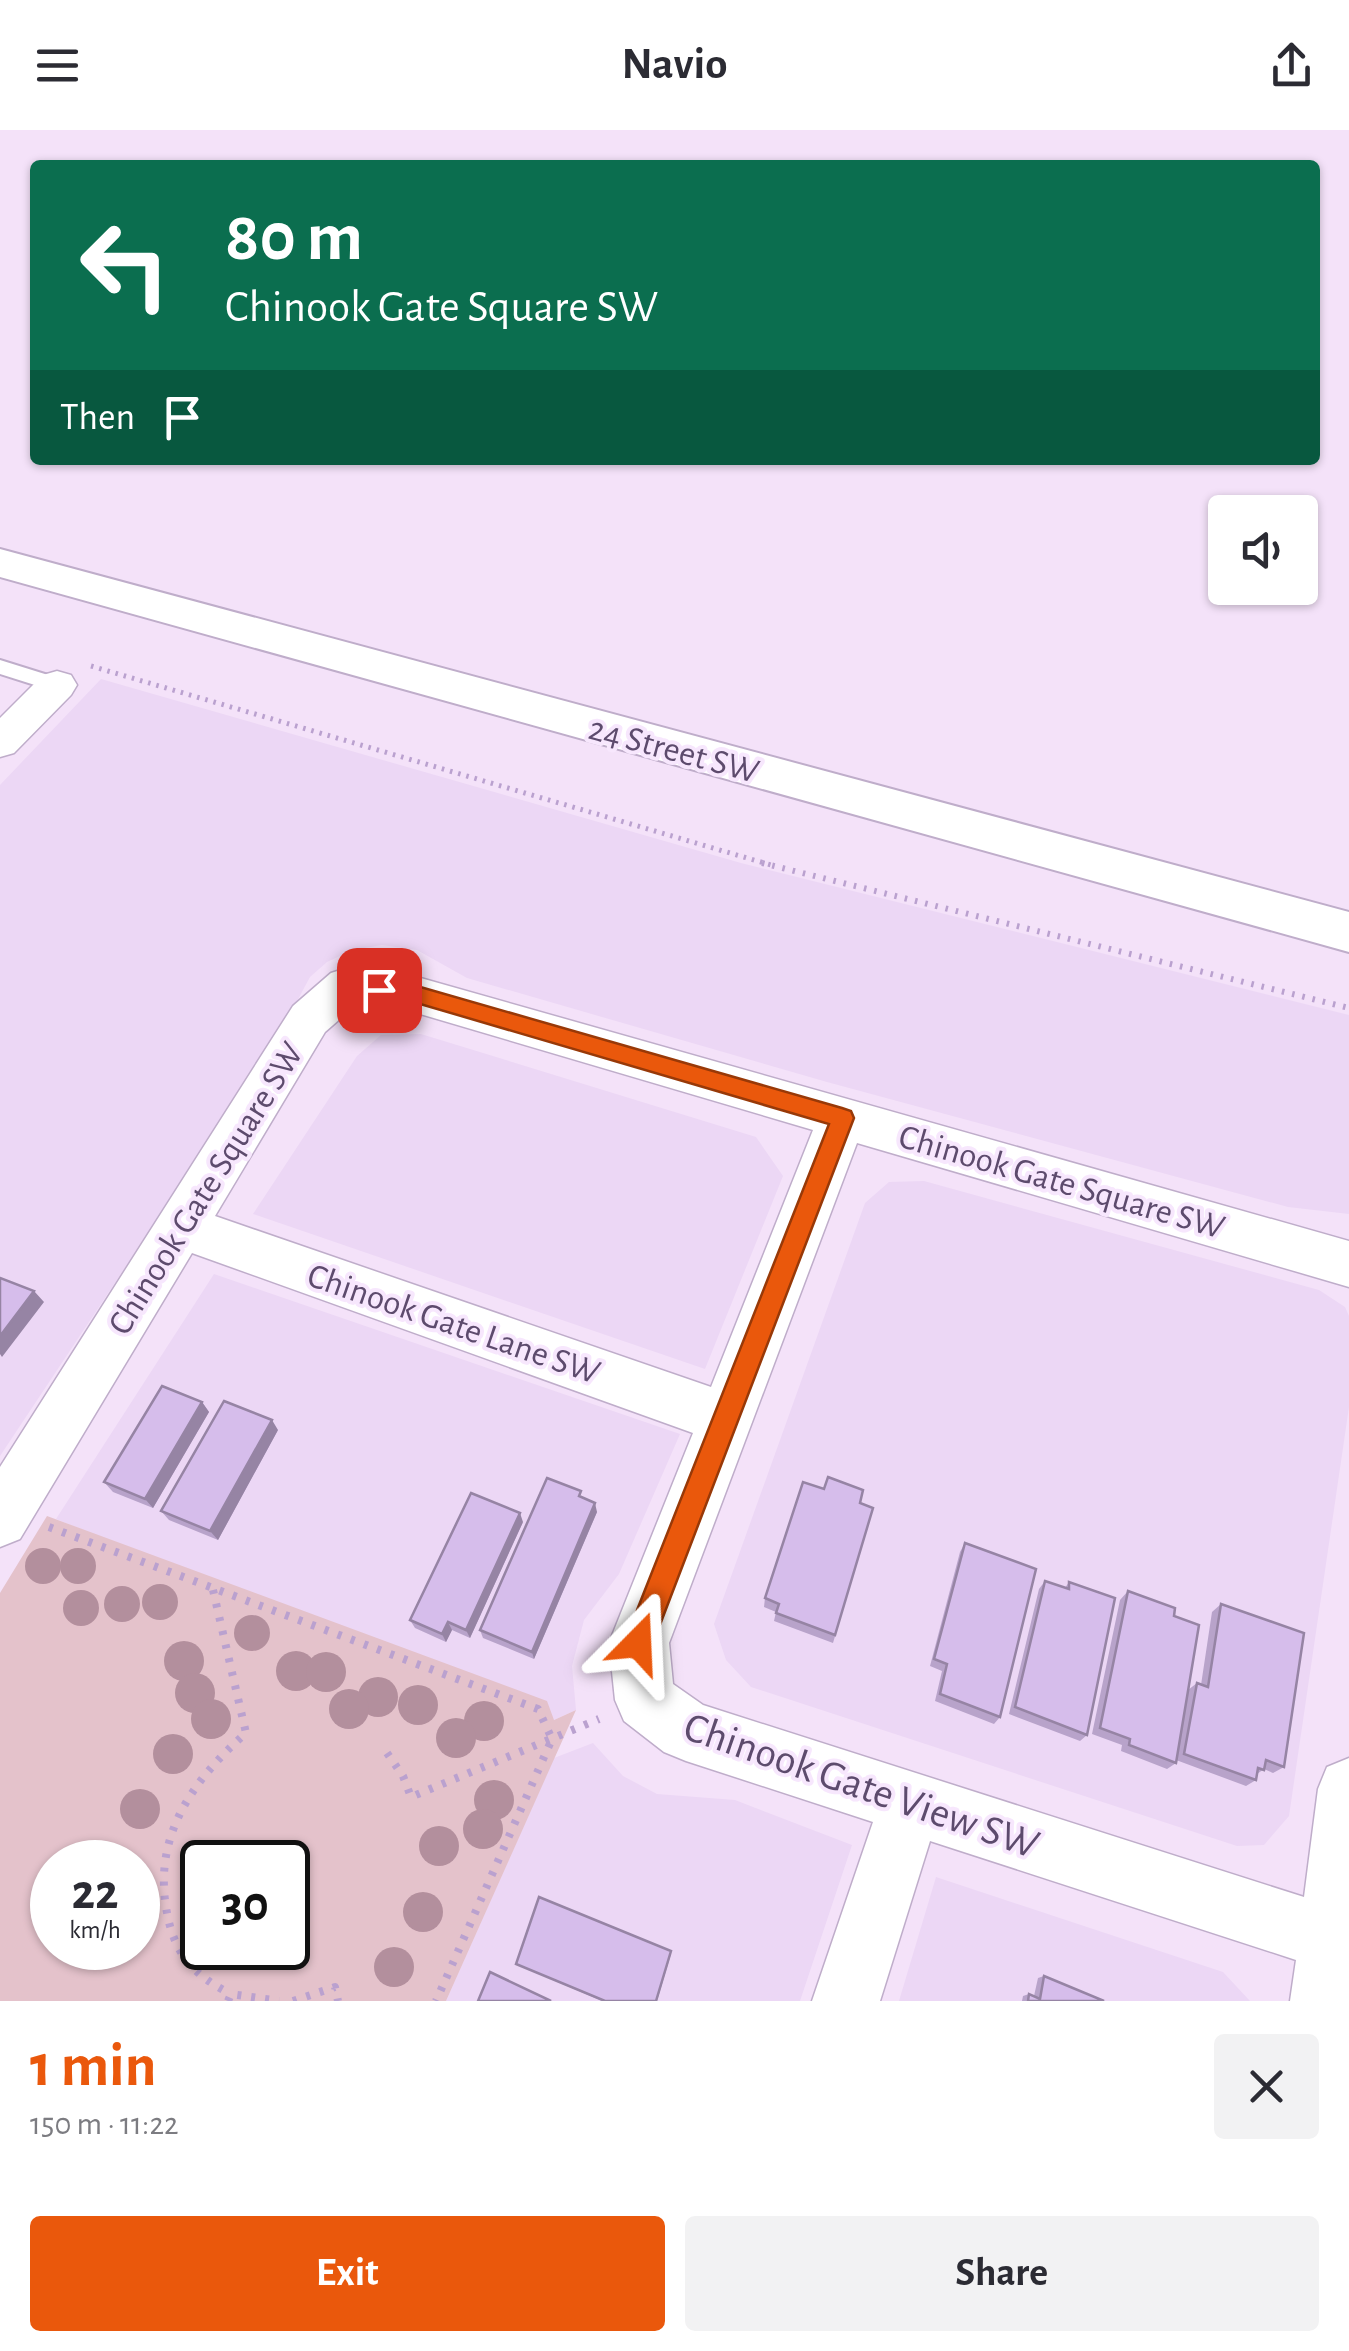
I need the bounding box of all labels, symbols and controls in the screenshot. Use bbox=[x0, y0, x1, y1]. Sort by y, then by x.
icon: menu bbox=[30, 38, 85, 93]
icon: share bbox=[1264, 38, 1319, 93]
text: Navio bbox=[622, 42, 727, 87]
icon: left bbox=[60, 200, 190, 330]
text: 80 m bbox=[225, 203, 363, 273]
text: Chinook Gate Square SW bbox=[225, 285, 658, 330]
icon: arrive bbox=[155, 390, 210, 445]
text: Then bbox=[60, 399, 135, 437]
map controls bbox=[1208, 495, 1318, 605]
button: sound bbox=[1208, 495, 1318, 605]
street label: 24 Street SW bbox=[585, 711, 762, 790]
pin bbox=[337, 948, 422, 1033]
icon: arrive bbox=[352, 963, 407, 1018]
street label: Chinook Gate Square SW bbox=[102, 1037, 310, 1341]
street label: Chinook Gate Square SW bbox=[895, 1119, 1228, 1246]
street label: Chinook Gate Lane SW bbox=[303, 1258, 604, 1391]
position arrow bbox=[586, 1591, 690, 1695]
street label: Chinook Gate View SW bbox=[679, 1705, 1044, 1866]
speed limit sign: 30 bbox=[180, 1840, 310, 1970]
text: 22 bbox=[71, 1868, 119, 1918]
text: km/h bbox=[69, 1918, 121, 1943]
button: close bbox=[1214, 2034, 1319, 2139]
text: 1 min bbox=[30, 2037, 156, 2097]
text: 150 m · 11:22 bbox=[30, 2108, 179, 2140]
button: Exit bbox=[30, 2216, 665, 2331]
button: Share bbox=[685, 2216, 1319, 2331]

